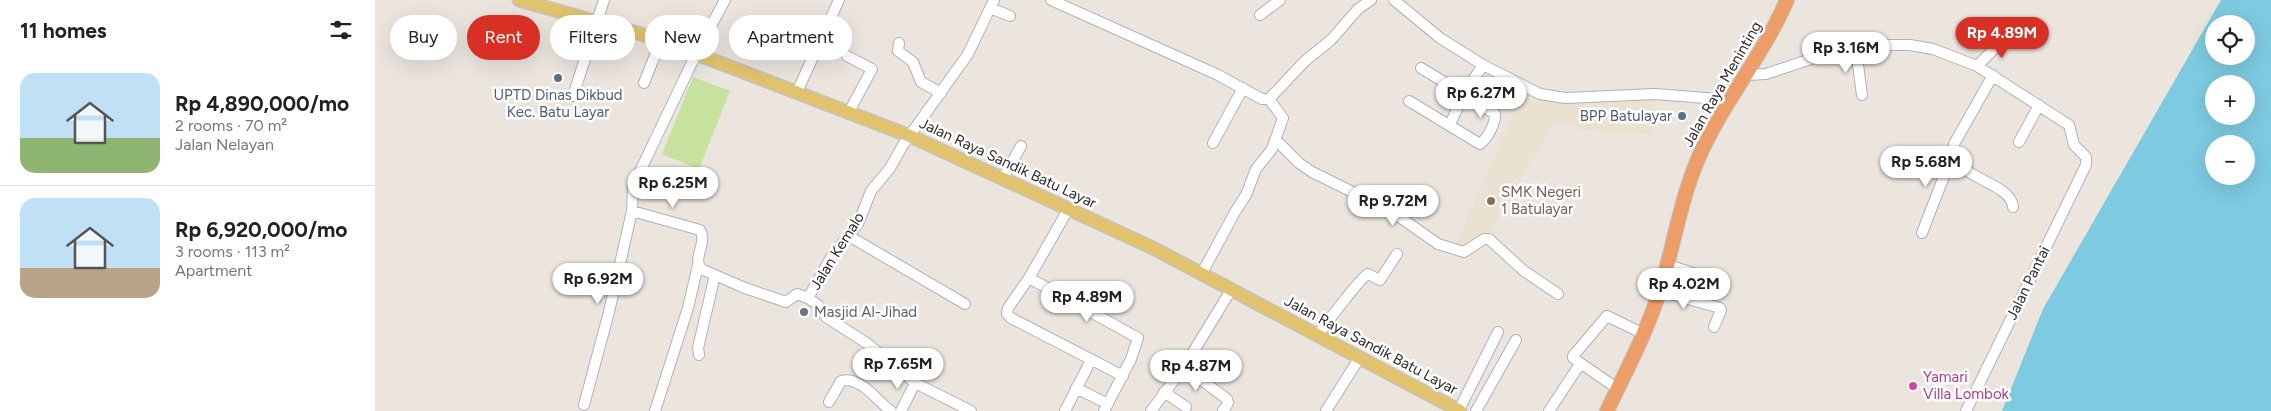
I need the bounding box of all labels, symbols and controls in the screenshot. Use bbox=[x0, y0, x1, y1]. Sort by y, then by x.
chip: Buy bbox=[390, 15, 457, 60]
chip: Rent bbox=[467, 15, 540, 60]
chip: Filters bbox=[550, 15, 635, 60]
chip: New bbox=[645, 15, 719, 60]
chip: Apartment bbox=[729, 15, 852, 60]
map controls bbox=[2205, 15, 2255, 185]
button: locate bbox=[2205, 15, 2255, 65]
icon: filters bbox=[327, 16, 355, 44]
pin: Rp 4.89M bbox=[1950, 17, 2054, 59]
text: 11 homes bbox=[20, 18, 107, 43]
street label: Jalan Raya Meninting bbox=[1679, 18, 1765, 150]
text: Rp 4.89M bbox=[1967, 23, 2037, 42]
pin: Rp 3.16M bbox=[1794, 32, 1898, 74]
text: Rp 3.16M bbox=[1813, 38, 1879, 57]
marker: UPTD Dinas Dikbud Kec. Batu Layar bbox=[552, 72, 564, 84]
button: + bbox=[2205, 75, 2255, 125]
pin: Rp 6.27M bbox=[1429, 76, 1533, 119]
text: Rp 6.27M bbox=[1447, 83, 1515, 102]
place label: UPTD Dinas Dikbud Kec. Batu Layar bbox=[493, 86, 623, 121]
text: Rp 4,890,000/mo bbox=[175, 91, 349, 116]
icon: home bbox=[60, 93, 120, 153]
place label: BPP Batulayar bbox=[1580, 107, 1672, 125]
marker: BPP Batulayar bbox=[1676, 110, 1688, 122]
street label: Jalan Raya Sandik Batu Layar bbox=[917, 114, 1099, 212]
text: 2 rooms · 70 m² bbox=[175, 116, 287, 135]
text: Jalan Nelayan bbox=[175, 135, 274, 154]
button: − bbox=[2205, 135, 2255, 185]
pin: Rp 5.68M bbox=[1874, 146, 1978, 188]
text: Rp 5.68M bbox=[1891, 152, 1961, 171]
pin: Rp 6.25M bbox=[621, 166, 725, 209]
text: Rp 6.25M bbox=[638, 173, 708, 192]
place label: SMK Negeri 1 Batulayar bbox=[1501, 183, 1581, 218]
pin: Rp 9.72M bbox=[1341, 184, 1445, 227]
text: Rp 9.72M bbox=[1359, 191, 1427, 210]
marker: SMK Negeri 1 Batulayar bbox=[1485, 195, 1497, 207]
street label: Jalan Kemalo bbox=[806, 209, 868, 293]
text: Rp 6,920,000/mo bbox=[175, 217, 348, 242]
icon: home bbox=[60, 218, 120, 278]
text: 3 rooms · 113 m² bbox=[175, 242, 290, 261]
street label: Jalan Pantai bbox=[2002, 243, 2054, 323]
text: Apartment bbox=[175, 261, 252, 280]
pin: Rp 6.92M bbox=[546, 262, 650, 305]
pin: Rp 4.02M bbox=[1632, 268, 1736, 310]
text: Rp 6.92M bbox=[563, 269, 633, 288]
text: Rp 4.02M bbox=[1648, 274, 1720, 293]
pin: Rp 4.89M bbox=[1035, 280, 1139, 323]
text: Rp 4.89M bbox=[1052, 287, 1122, 306]
street label: Jalan Raya Sandik Batu Layar bbox=[1281, 292, 1461, 398]
place label: Masjid Al-Jihad bbox=[814, 303, 917, 321]
marker: Masjid Al-Jihad bbox=[798, 306, 810, 318]
pin: Rp 7.65M bbox=[846, 348, 950, 390]
pin: Rp 4.87M bbox=[1144, 350, 1248, 392]
text: Rp 7.65M bbox=[864, 354, 932, 373]
text: Rp 4.87M bbox=[1161, 356, 1231, 375]
place label: Yamari Villa Lombok bbox=[1923, 368, 2010, 403]
marker: Yamari Villa Lombok bbox=[1907, 380, 1919, 392]

